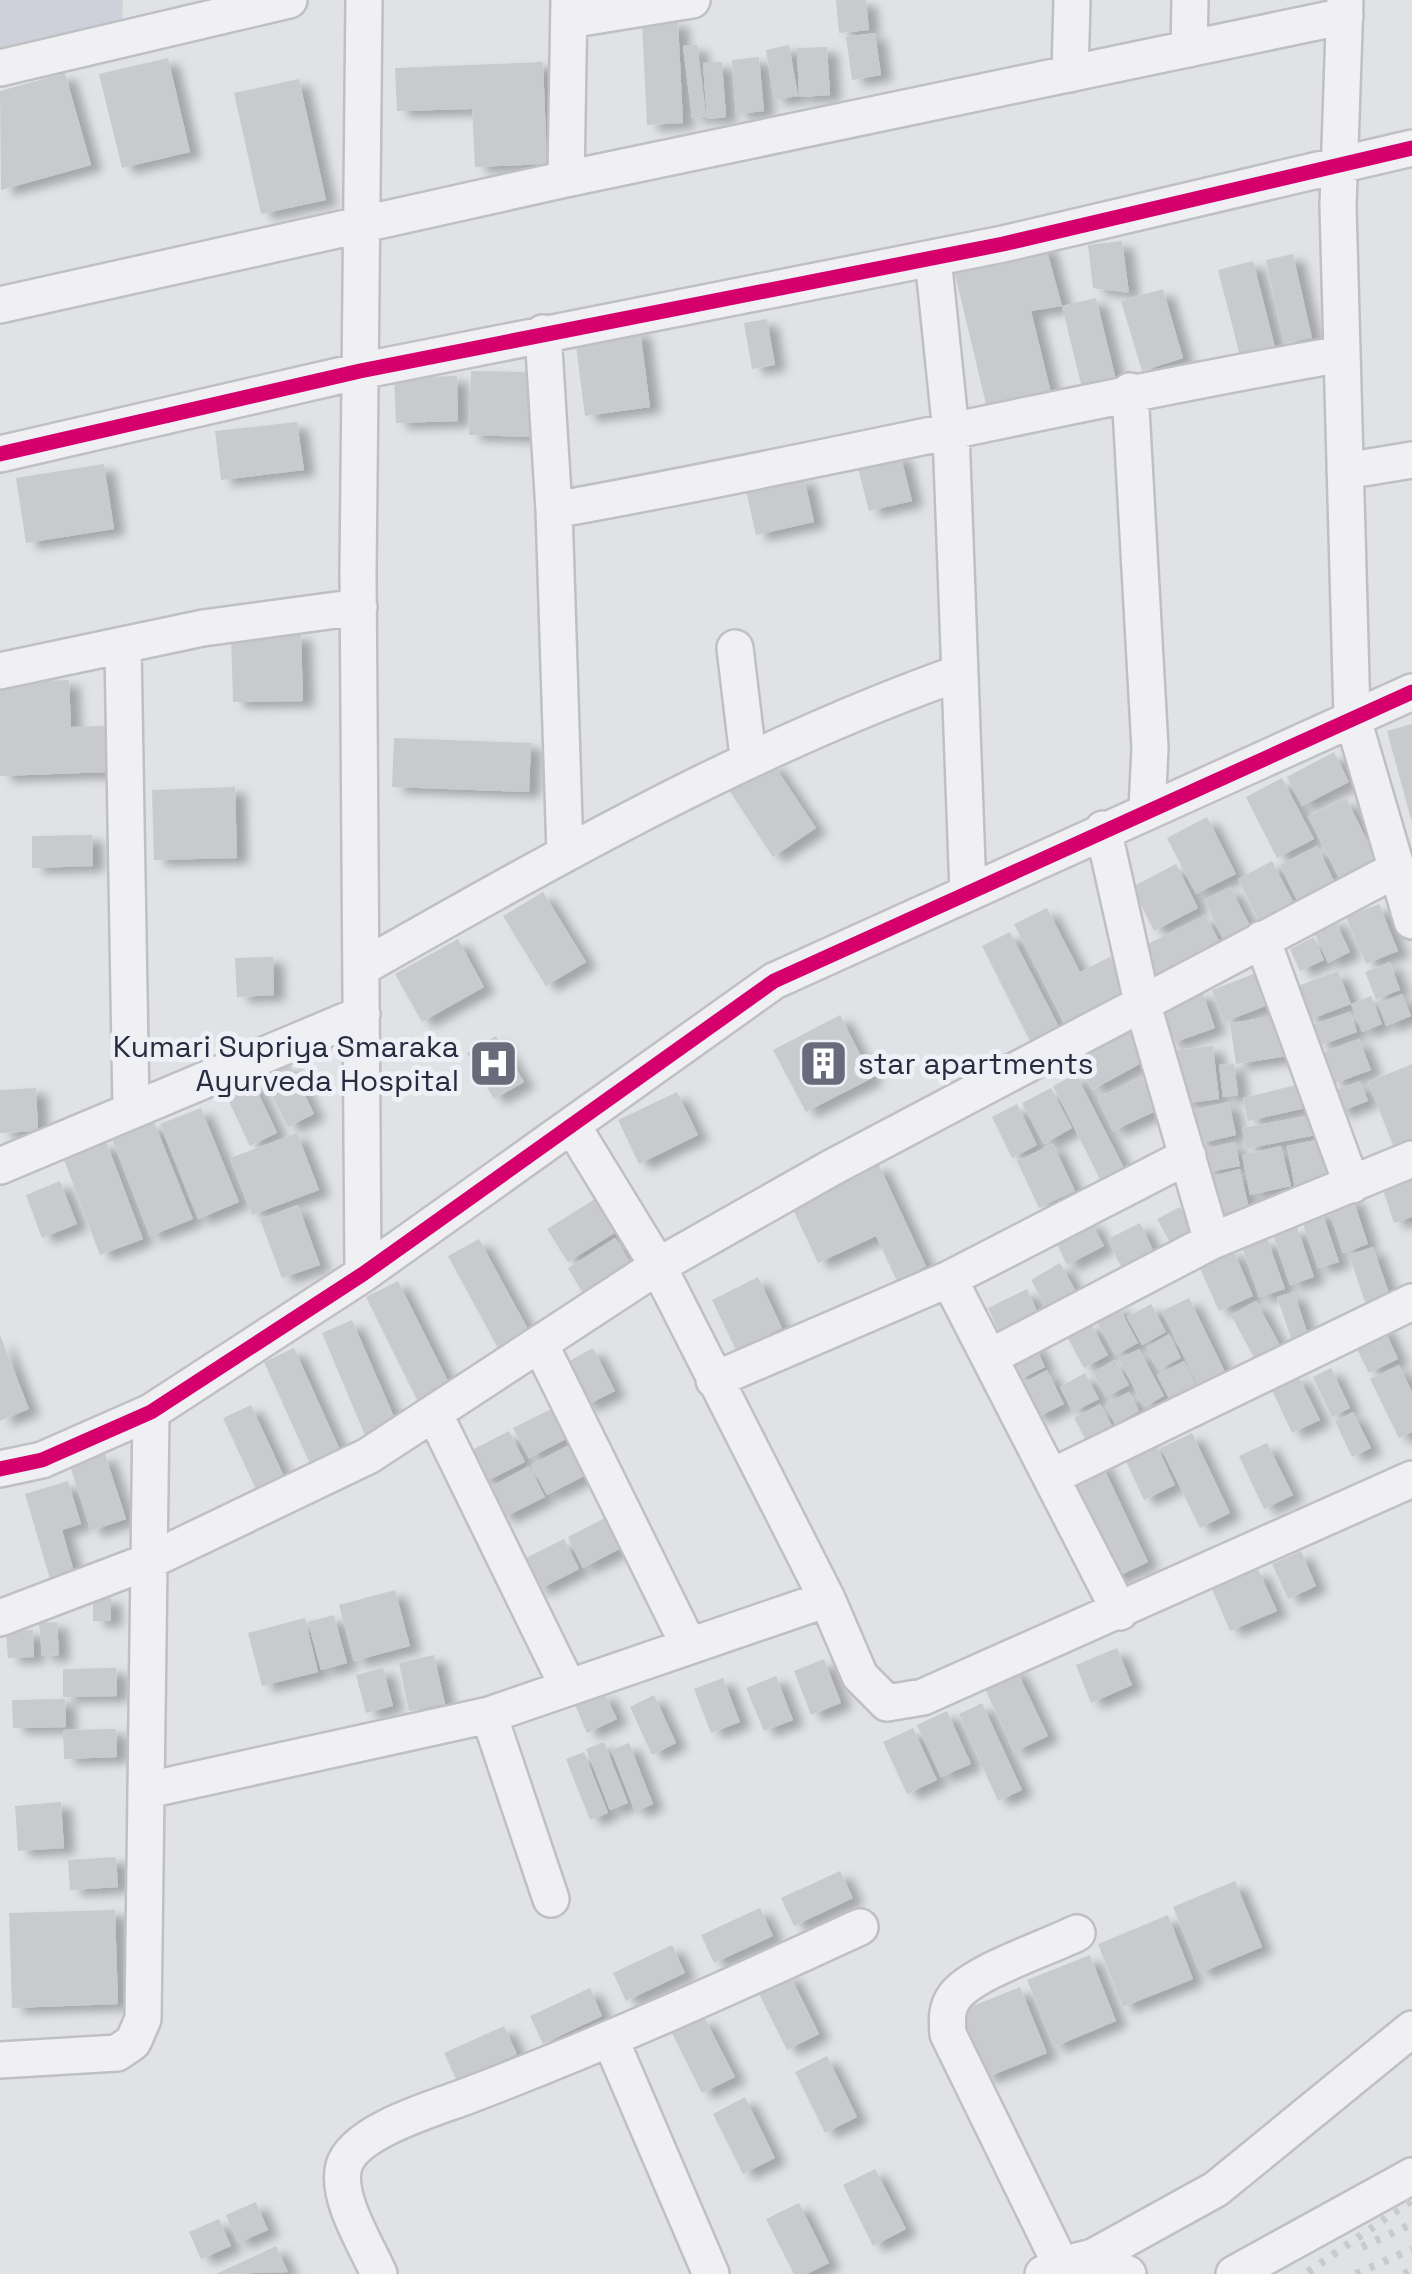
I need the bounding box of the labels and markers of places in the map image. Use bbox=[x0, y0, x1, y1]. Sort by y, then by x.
place label: Kumari Supriya Smaraka Ayurveda Hospital bbox=[113, 1027, 459, 1100]
hospital icon: Kumari Supriya Smaraka Ayurveda Hospital bbox=[468, 1038, 520, 1090]
building icon: star apartments bbox=[797, 1038, 849, 1090]
place label: star apartments bbox=[858, 1044, 1094, 1083]

